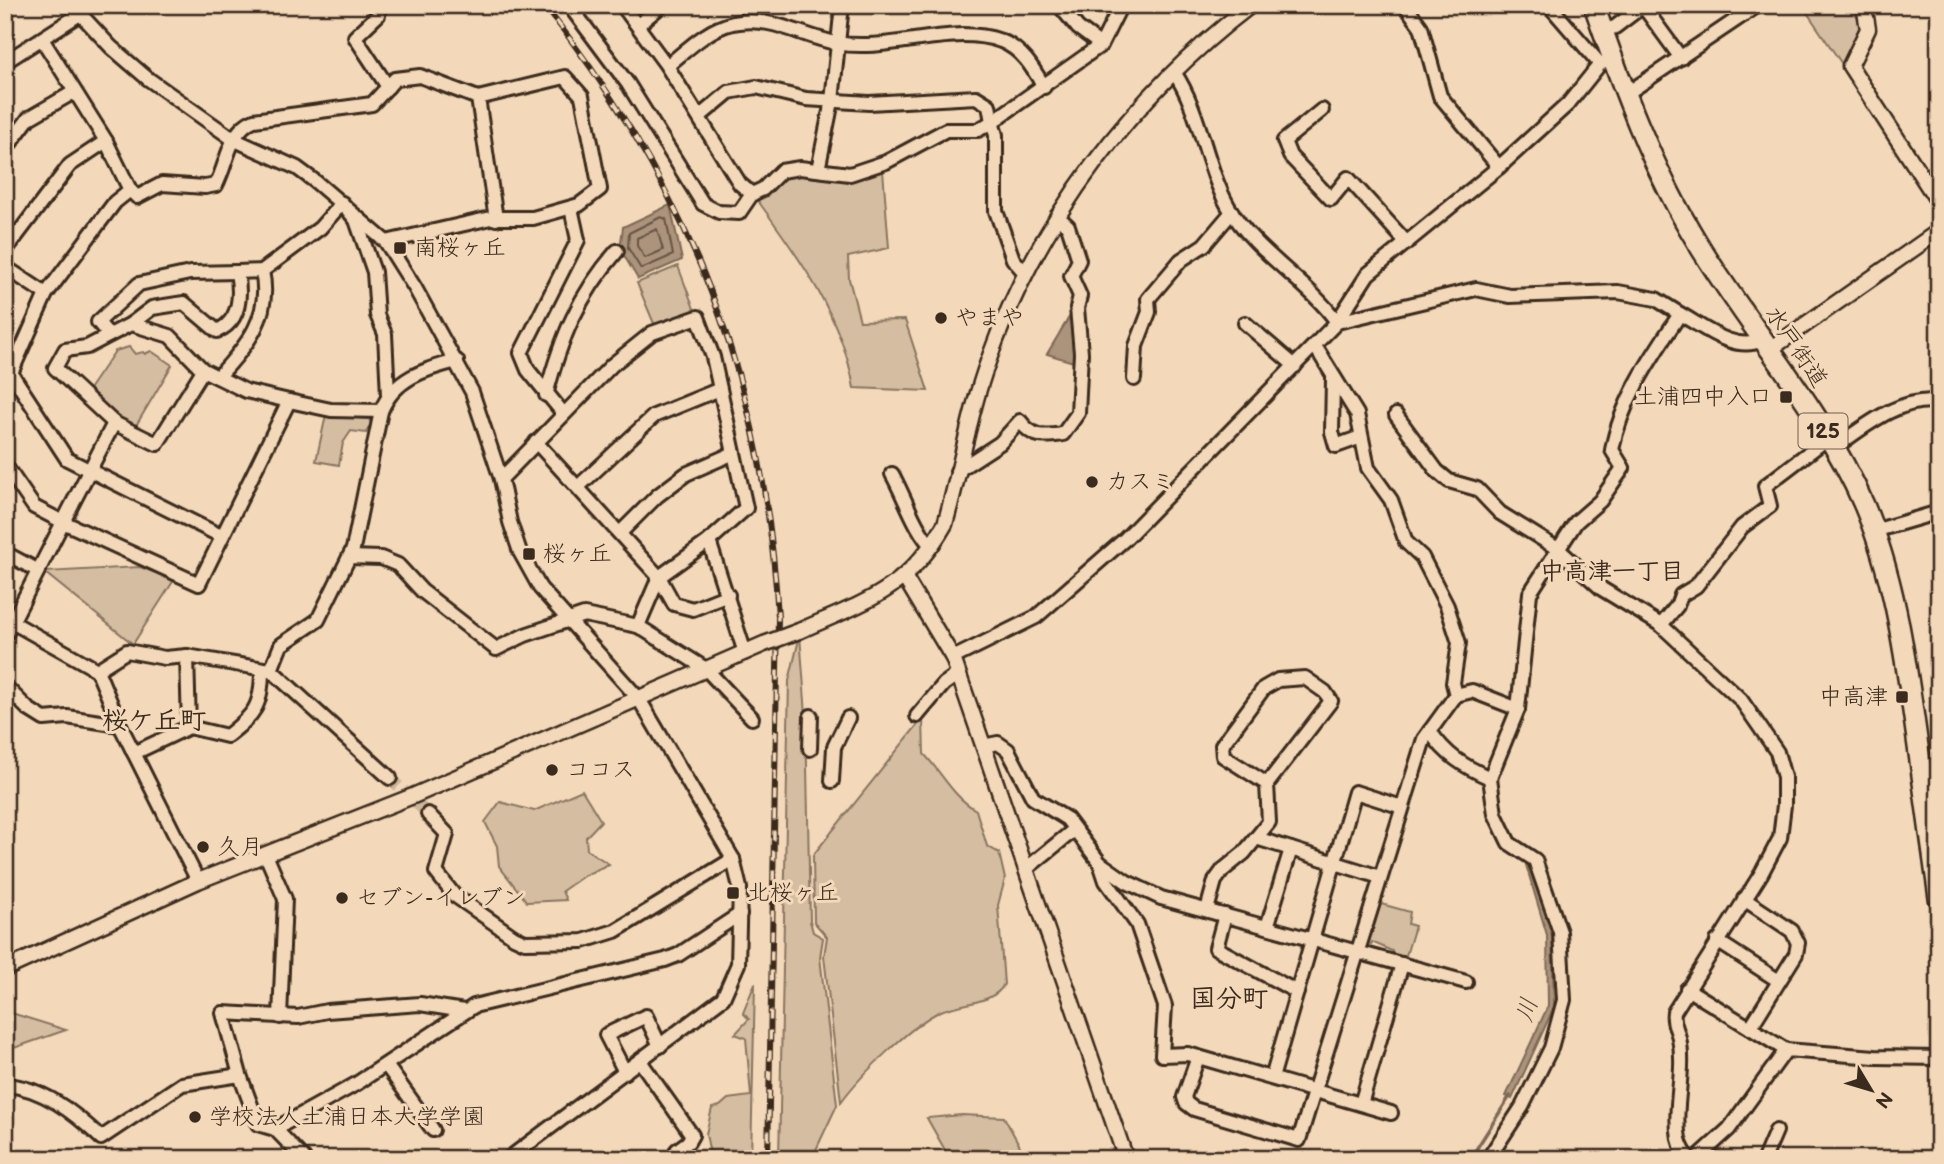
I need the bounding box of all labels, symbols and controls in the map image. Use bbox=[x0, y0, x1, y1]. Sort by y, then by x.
place label: 南桜ヶ丘 bbox=[414, 234, 506, 262]
marker: 南桜ヶ丘 bbox=[392, 240, 408, 256]
street label: 水戸街道 bbox=[1759, 301, 1833, 393]
place label: やまや bbox=[955, 304, 1024, 332]
marker: やまや bbox=[933, 310, 949, 326]
place label: 土浦四中入口 bbox=[1634, 383, 1772, 411]
marker: 土浦四中入口 bbox=[1778, 389, 1794, 405]
road number: 125 bbox=[1798, 414, 1848, 448]
place label: カスミ bbox=[1106, 468, 1175, 496]
marker: カスミ bbox=[1084, 474, 1100, 490]
place label: 桜ヶ丘 bbox=[543, 540, 612, 568]
marker: 桜ヶ丘 bbox=[521, 546, 537, 562]
district label: 中高津一丁目 bbox=[1540, 557, 1684, 586]
place label: 中高津 bbox=[1819, 683, 1888, 711]
marker: 中高津 bbox=[1894, 689, 1910, 705]
district label: 桜ケ丘町 bbox=[102, 706, 206, 737]
place label: ココス bbox=[566, 756, 635, 784]
marker: ココス bbox=[544, 762, 560, 778]
place label: 久月 bbox=[217, 833, 263, 861]
marker: 久月 bbox=[195, 839, 211, 855]
place label: 北桜ヶ丘 bbox=[747, 879, 839, 907]
place label: セブン-イレブン bbox=[356, 884, 525, 912]
marker: 北桜ヶ丘 bbox=[725, 885, 741, 901]
marker: セブン-イレブン bbox=[334, 890, 350, 906]
district label: 国分町 bbox=[1190, 984, 1268, 1015]
water label: 川 bbox=[1510, 994, 1544, 1026]
north arrow bbox=[1836, 1056, 1906, 1126]
text: N bbox=[1870, 1087, 1897, 1112]
place label: 学校法人土浦日本大学学園 bbox=[209, 1103, 485, 1131]
marker: 学校法人土浦日本大学学園 bbox=[187, 1109, 203, 1125]

